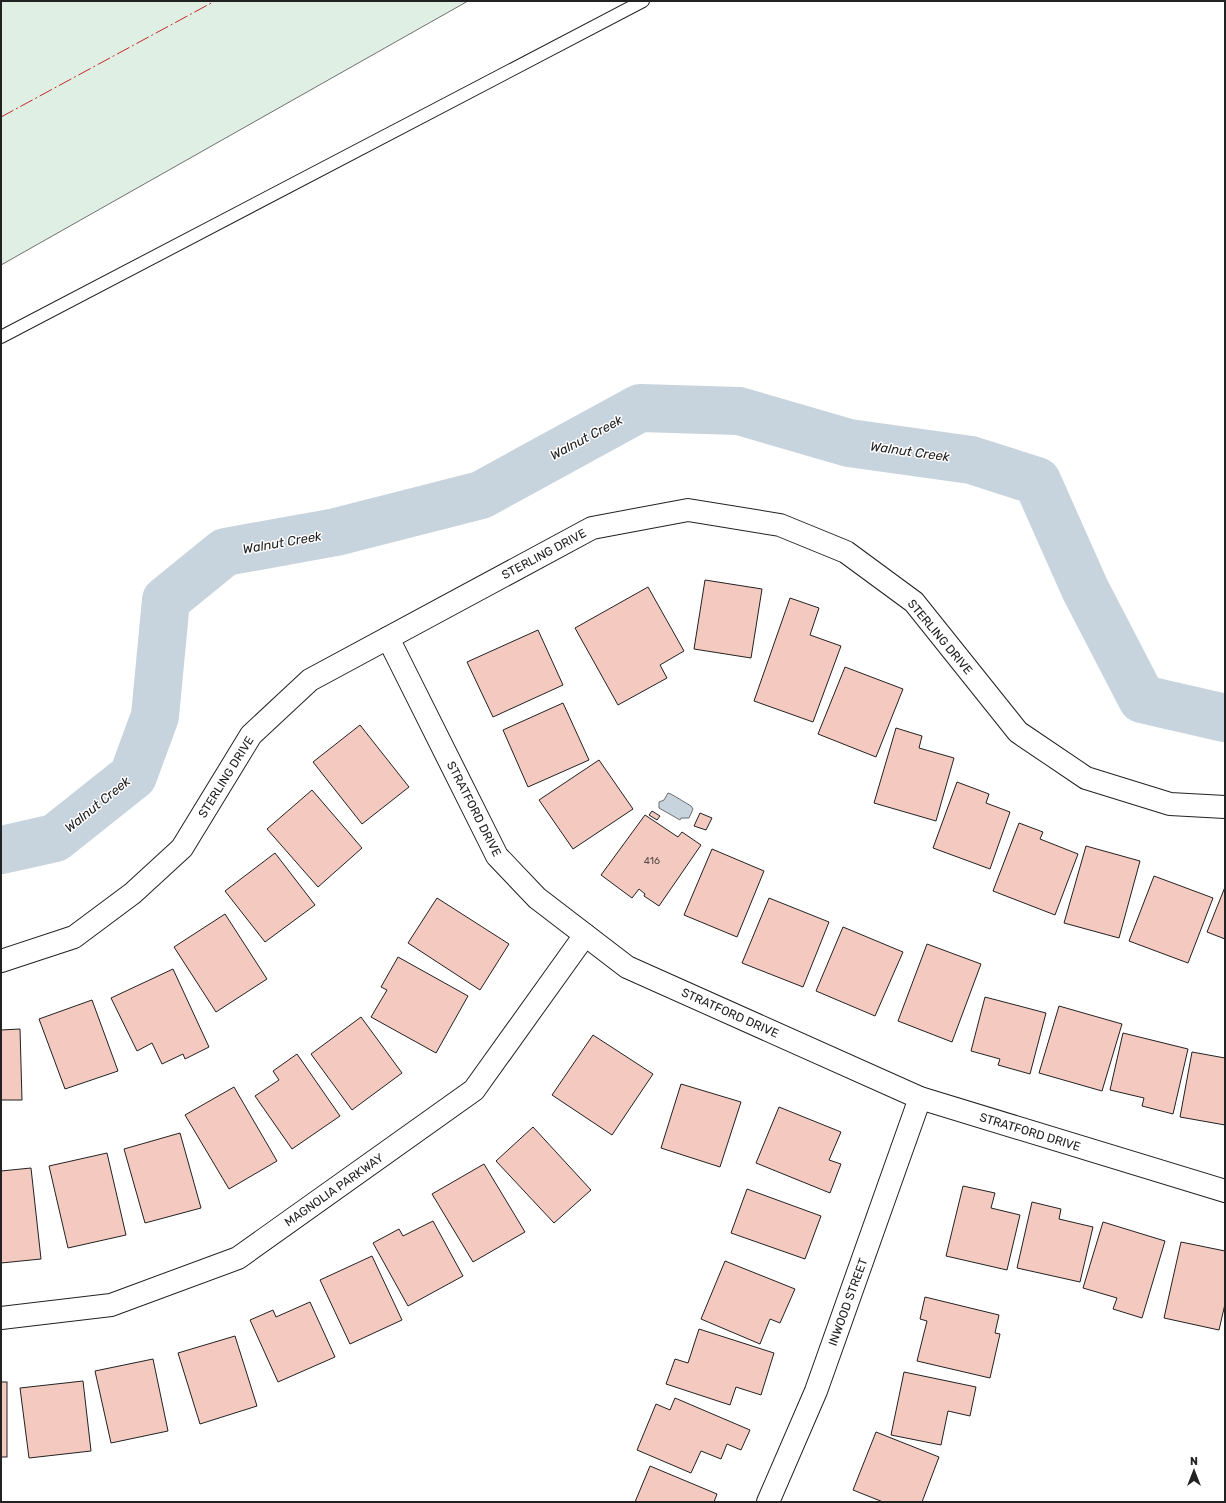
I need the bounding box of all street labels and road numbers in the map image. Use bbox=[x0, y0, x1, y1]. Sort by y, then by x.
street label: STERLING DRIVE bbox=[499, 526, 589, 582]
street label: STERLING DRIVE bbox=[905, 597, 975, 677]
street label: STERLING DRIVE bbox=[195, 734, 257, 820]
street label: STRATFORD DRIVE bbox=[444, 759, 504, 859]
street label: STRATFORD DRIVE bbox=[679, 985, 781, 1041]
street label: STRATFORD DRIVE bbox=[978, 1110, 1082, 1154]
street label: MAGNOLIA PARKWAY bbox=[282, 1150, 386, 1229]
street label: INWOOD STREET bbox=[826, 1256, 870, 1348]

